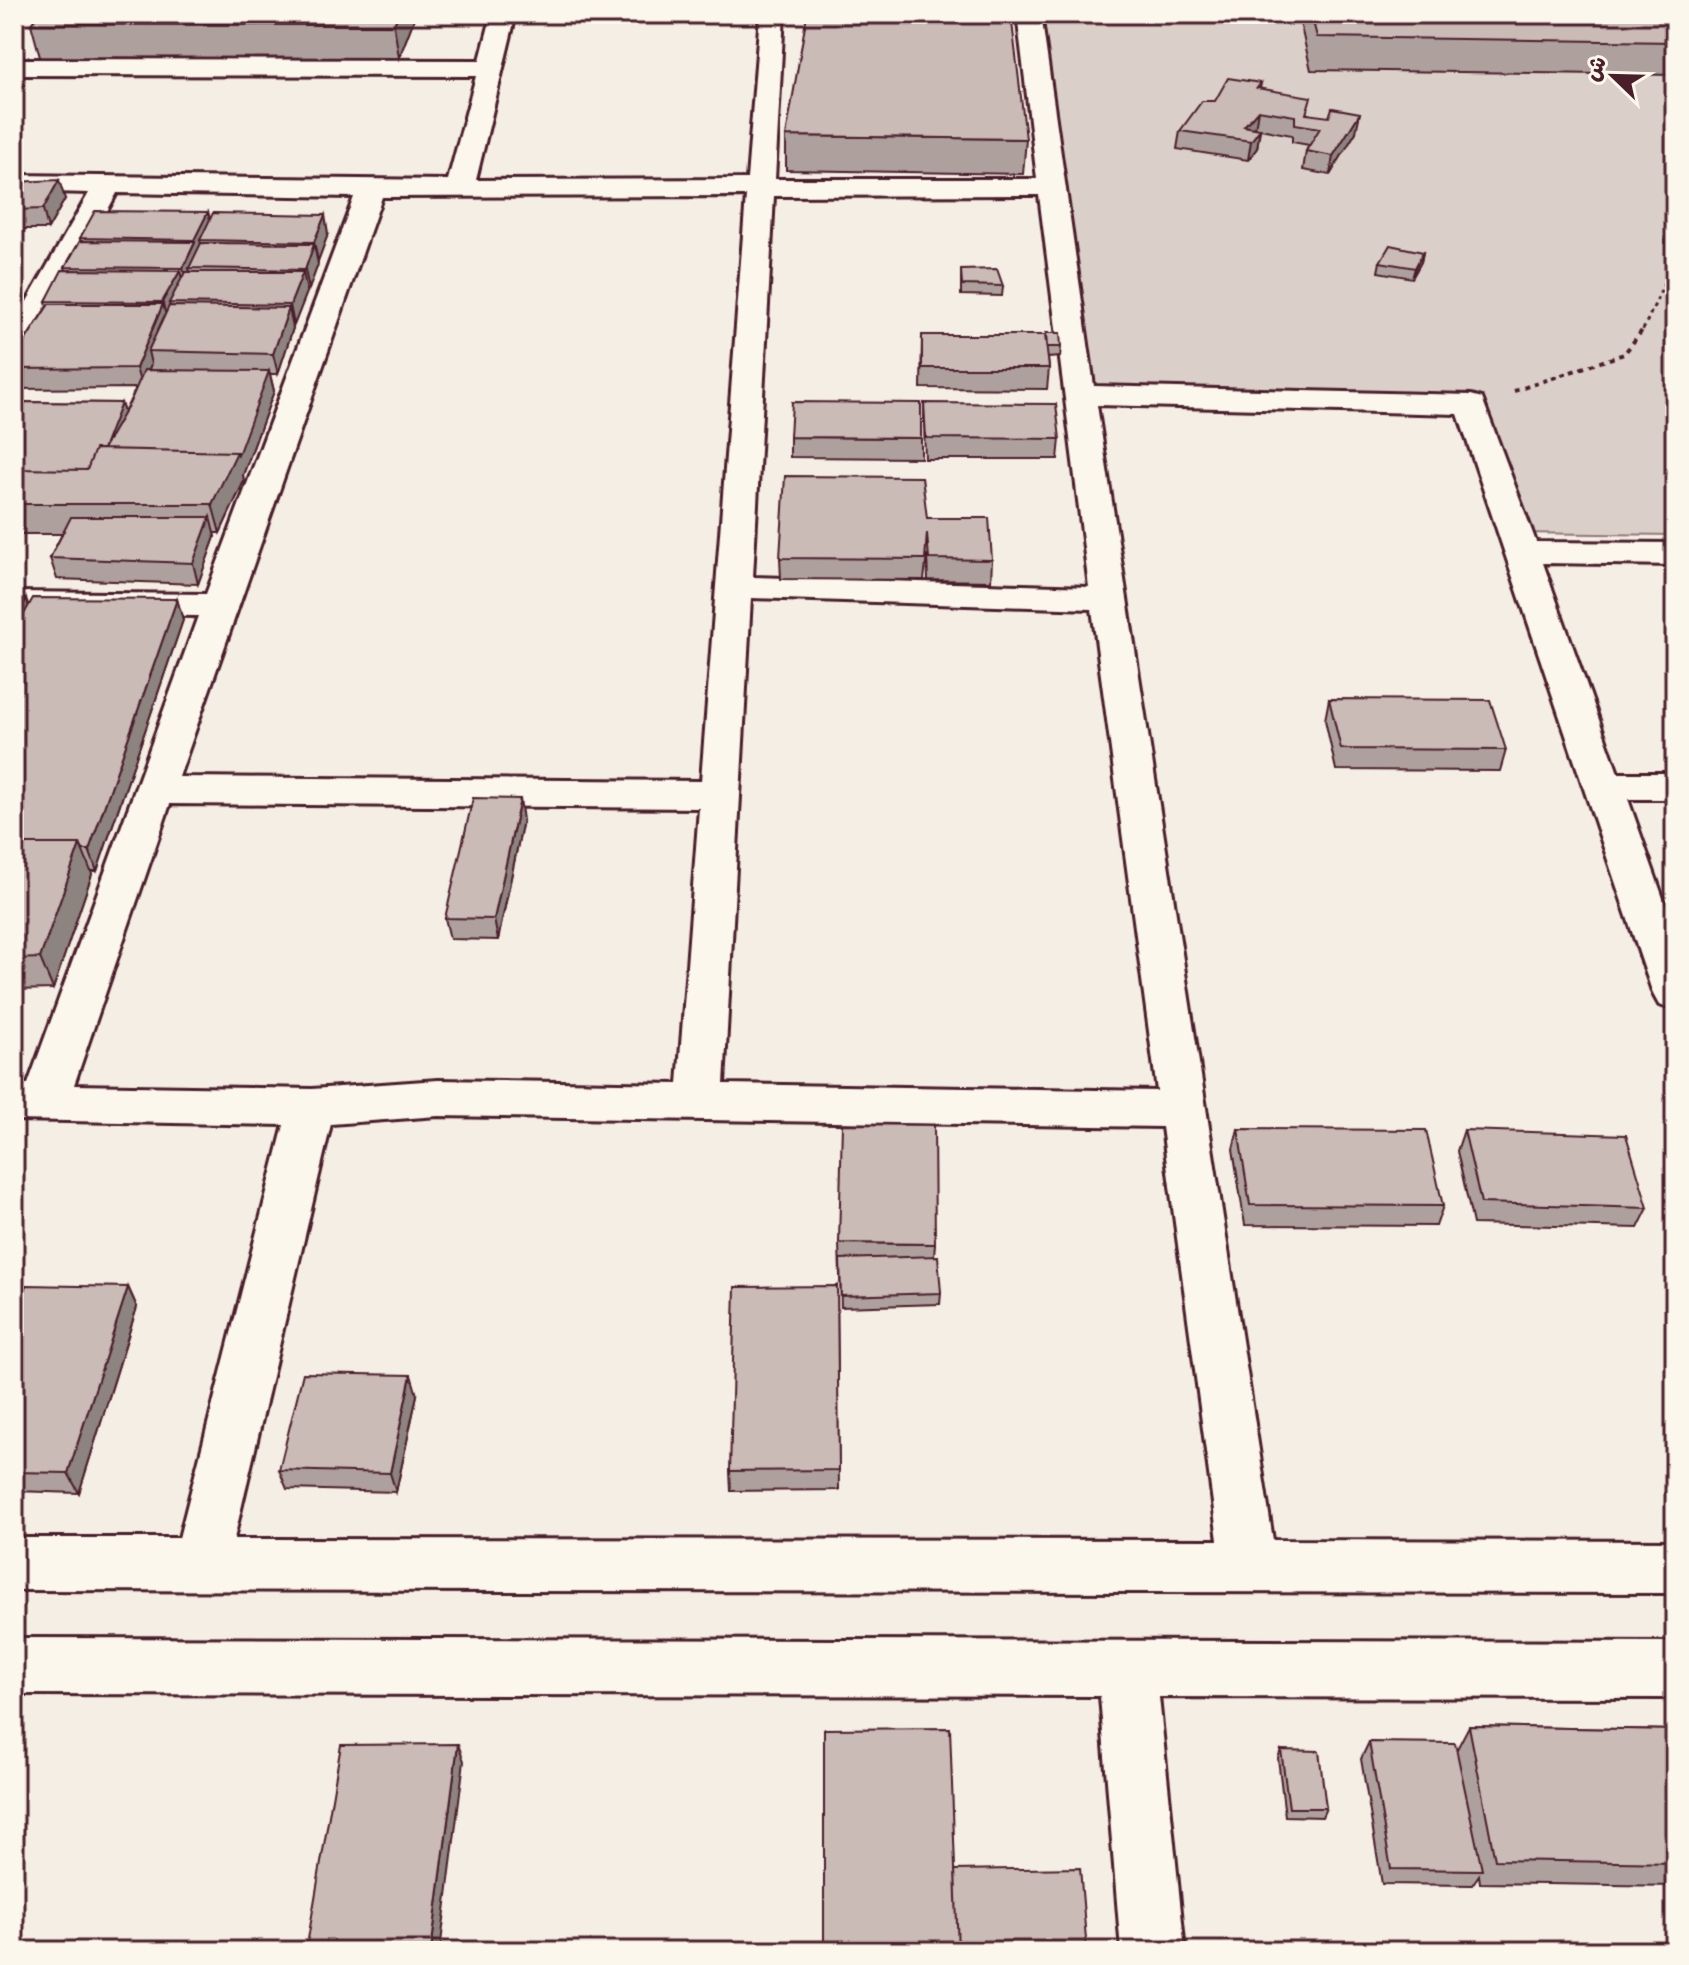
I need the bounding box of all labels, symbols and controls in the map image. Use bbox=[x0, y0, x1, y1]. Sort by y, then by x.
north arrow bbox=[1573, 36, 1653, 116]
text: ش bbox=[1573, 50, 1613, 85]

